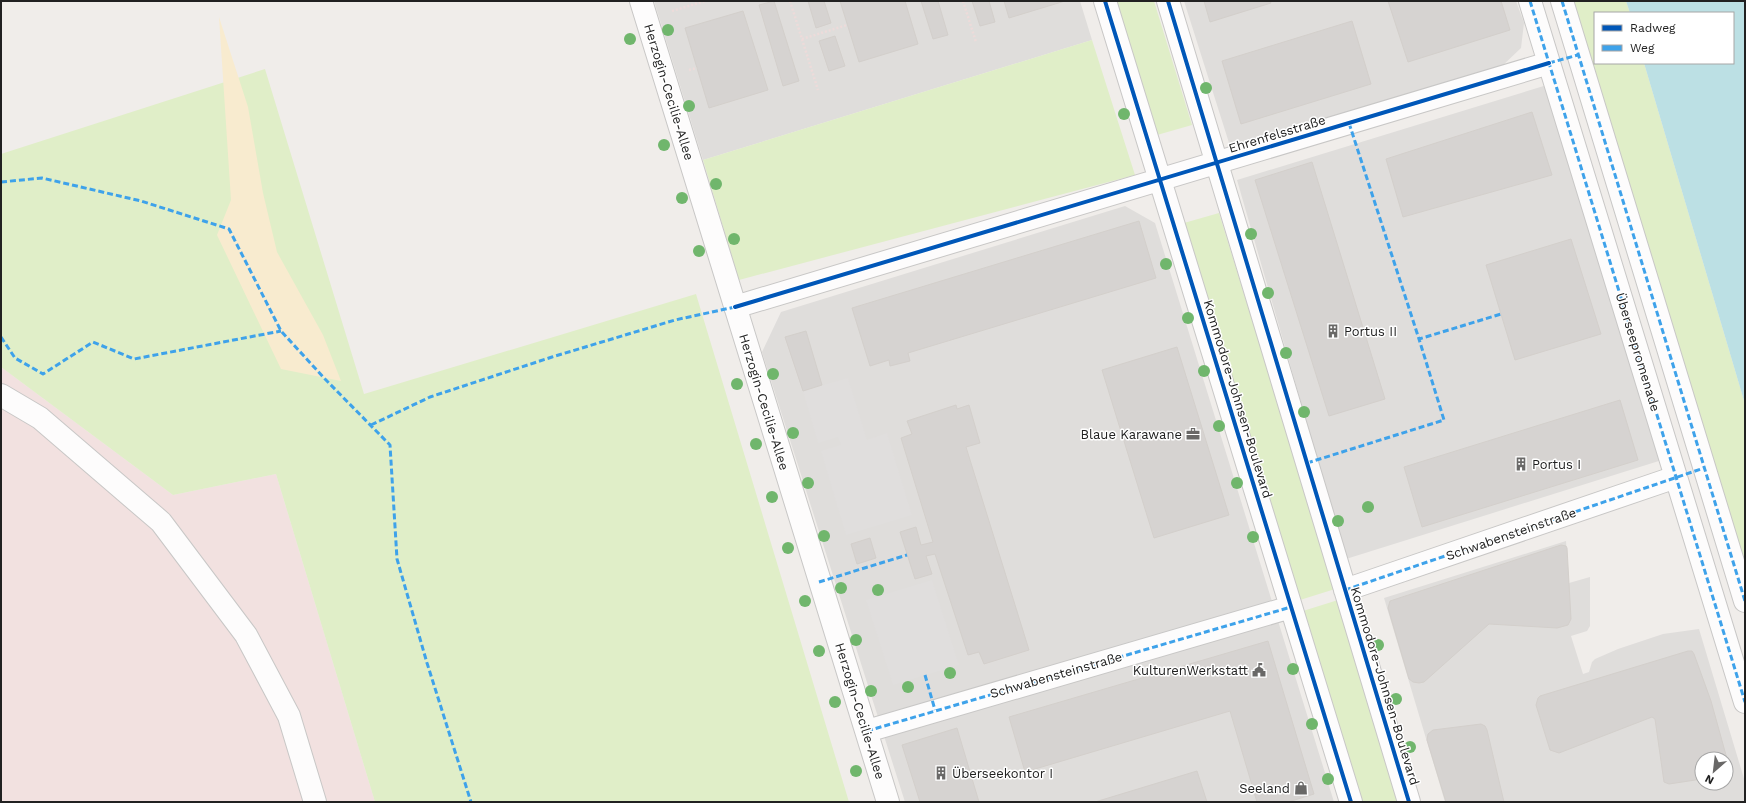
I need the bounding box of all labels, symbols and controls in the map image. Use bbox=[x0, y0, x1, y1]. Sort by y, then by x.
legend bbox=[1594, 12, 1734, 64]
text: Radweg bbox=[1630, 21, 1676, 35]
street label: Herzogin-Cecilie-Allee bbox=[641, 22, 697, 162]
text: Weg bbox=[1630, 41, 1655, 55]
street label: Ehrenfelsstraße bbox=[1227, 112, 1327, 156]
street label: Überseepromenade bbox=[1613, 291, 1663, 413]
street label: Kommodore-Johnsen-Boulevard bbox=[1201, 298, 1275, 500]
building icon: Portus II bbox=[1325, 323, 1341, 339]
place label: Portus II bbox=[1344, 324, 1397, 339]
street label: Herzogin-Cecilie-Allee bbox=[736, 332, 792, 472]
office icon: Blaue Karawane bbox=[1185, 426, 1201, 442]
place label: Blaue Karawane bbox=[1081, 427, 1182, 442]
building icon: Portus I bbox=[1513, 456, 1529, 472]
place label: Portus I bbox=[1532, 457, 1581, 472]
street label: Schwabensteinstraße bbox=[1444, 505, 1578, 563]
street label: Kommodore-Johnsen-Boulevard bbox=[1348, 585, 1422, 787]
street label: Herzogin-Cecilie-Allee bbox=[832, 641, 888, 781]
street label: Schwabensteinstraße bbox=[988, 649, 1124, 701]
public building icon: KulturenWerkstatt bbox=[1251, 662, 1267, 678]
place label: KulturenWerkstatt bbox=[1133, 663, 1249, 678]
north arrow bbox=[1694, 751, 1734, 791]
building icon: Überseekontor I bbox=[933, 765, 949, 781]
place label: Überseekontor I bbox=[952, 766, 1053, 781]
text: N bbox=[1703, 772, 1716, 787]
shop icon: Seeland bbox=[1293, 780, 1309, 796]
place label: Seeland bbox=[1239, 781, 1290, 796]

